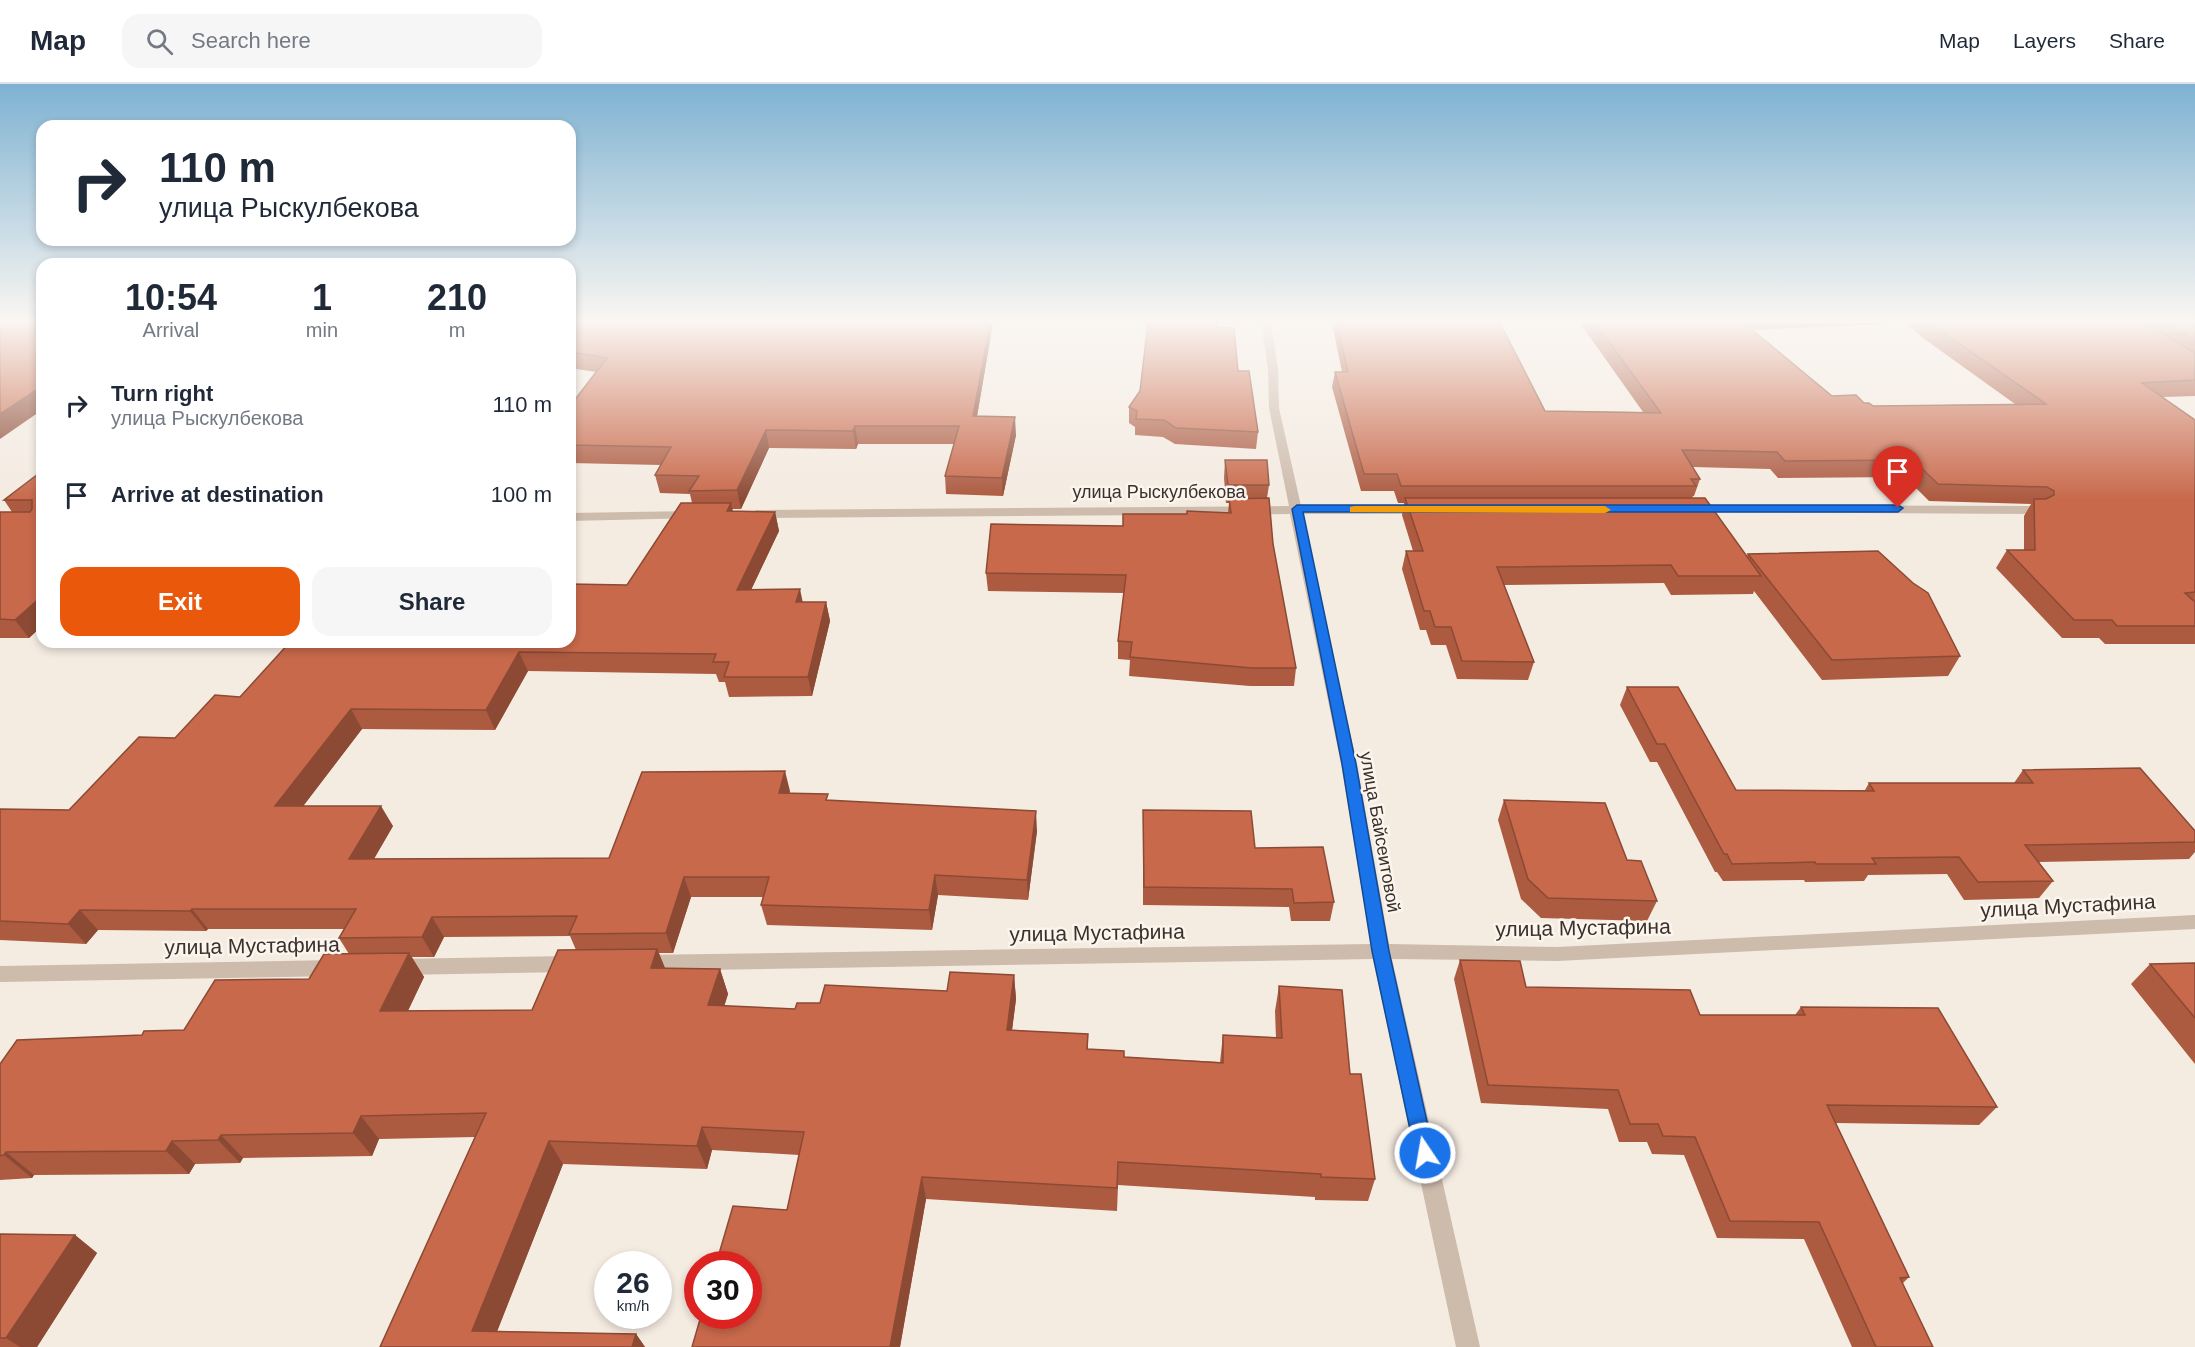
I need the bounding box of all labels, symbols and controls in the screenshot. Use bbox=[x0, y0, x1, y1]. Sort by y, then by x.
search box bbox=[122, 14, 542, 68]
text: Map bbox=[30, 25, 86, 56]
icon: search bbox=[143, 25, 176, 58]
text: Search here bbox=[191, 28, 311, 53]
text: Map bbox=[1939, 29, 1980, 52]
text: Layers bbox=[2013, 29, 2076, 52]
text: Share bbox=[2109, 29, 2165, 52]
icon: right bbox=[60, 144, 138, 222]
text: 110 m bbox=[159, 144, 276, 191]
text: улица Рыскулбекова bbox=[159, 193, 419, 223]
text: 10:54 bbox=[125, 277, 217, 318]
text: 1 bbox=[312, 277, 332, 318]
text: 210 bbox=[427, 277, 487, 318]
text: Arrival bbox=[143, 319, 199, 341]
text: min bbox=[306, 319, 338, 341]
text: m bbox=[449, 319, 465, 341]
text: Turn right bbox=[111, 381, 213, 406]
icon: right bbox=[60, 389, 93, 422]
text: 110 m bbox=[492, 392, 552, 417]
text: улица Рыскулбекова bbox=[111, 407, 303, 429]
pin bbox=[1872, 446, 1923, 508]
icon: arrive bbox=[1881, 455, 1914, 488]
icon: arrive bbox=[60, 479, 93, 512]
text: Arrive at destination bbox=[111, 482, 324, 507]
text: 100 m bbox=[491, 482, 552, 507]
street label: улица Рыскулбекова bbox=[1072, 482, 1247, 502]
button: Exit bbox=[60, 567, 300, 636]
button: Share bbox=[312, 567, 552, 636]
street label: улица Байсеитовой bbox=[1356, 750, 1404, 914]
street label: улица Мустафина bbox=[1980, 889, 2156, 922]
street label: улица Мустафина bbox=[1495, 914, 1671, 941]
street label: улица Мустафина bbox=[1009, 919, 1185, 946]
street label: улица Мустафина bbox=[164, 932, 340, 959]
position arrow bbox=[1393, 1121, 1457, 1185]
speed limit sign: 30 bbox=[684, 1251, 762, 1329]
text: 26 bbox=[616, 1266, 650, 1299]
text: km/h bbox=[617, 1297, 649, 1314]

